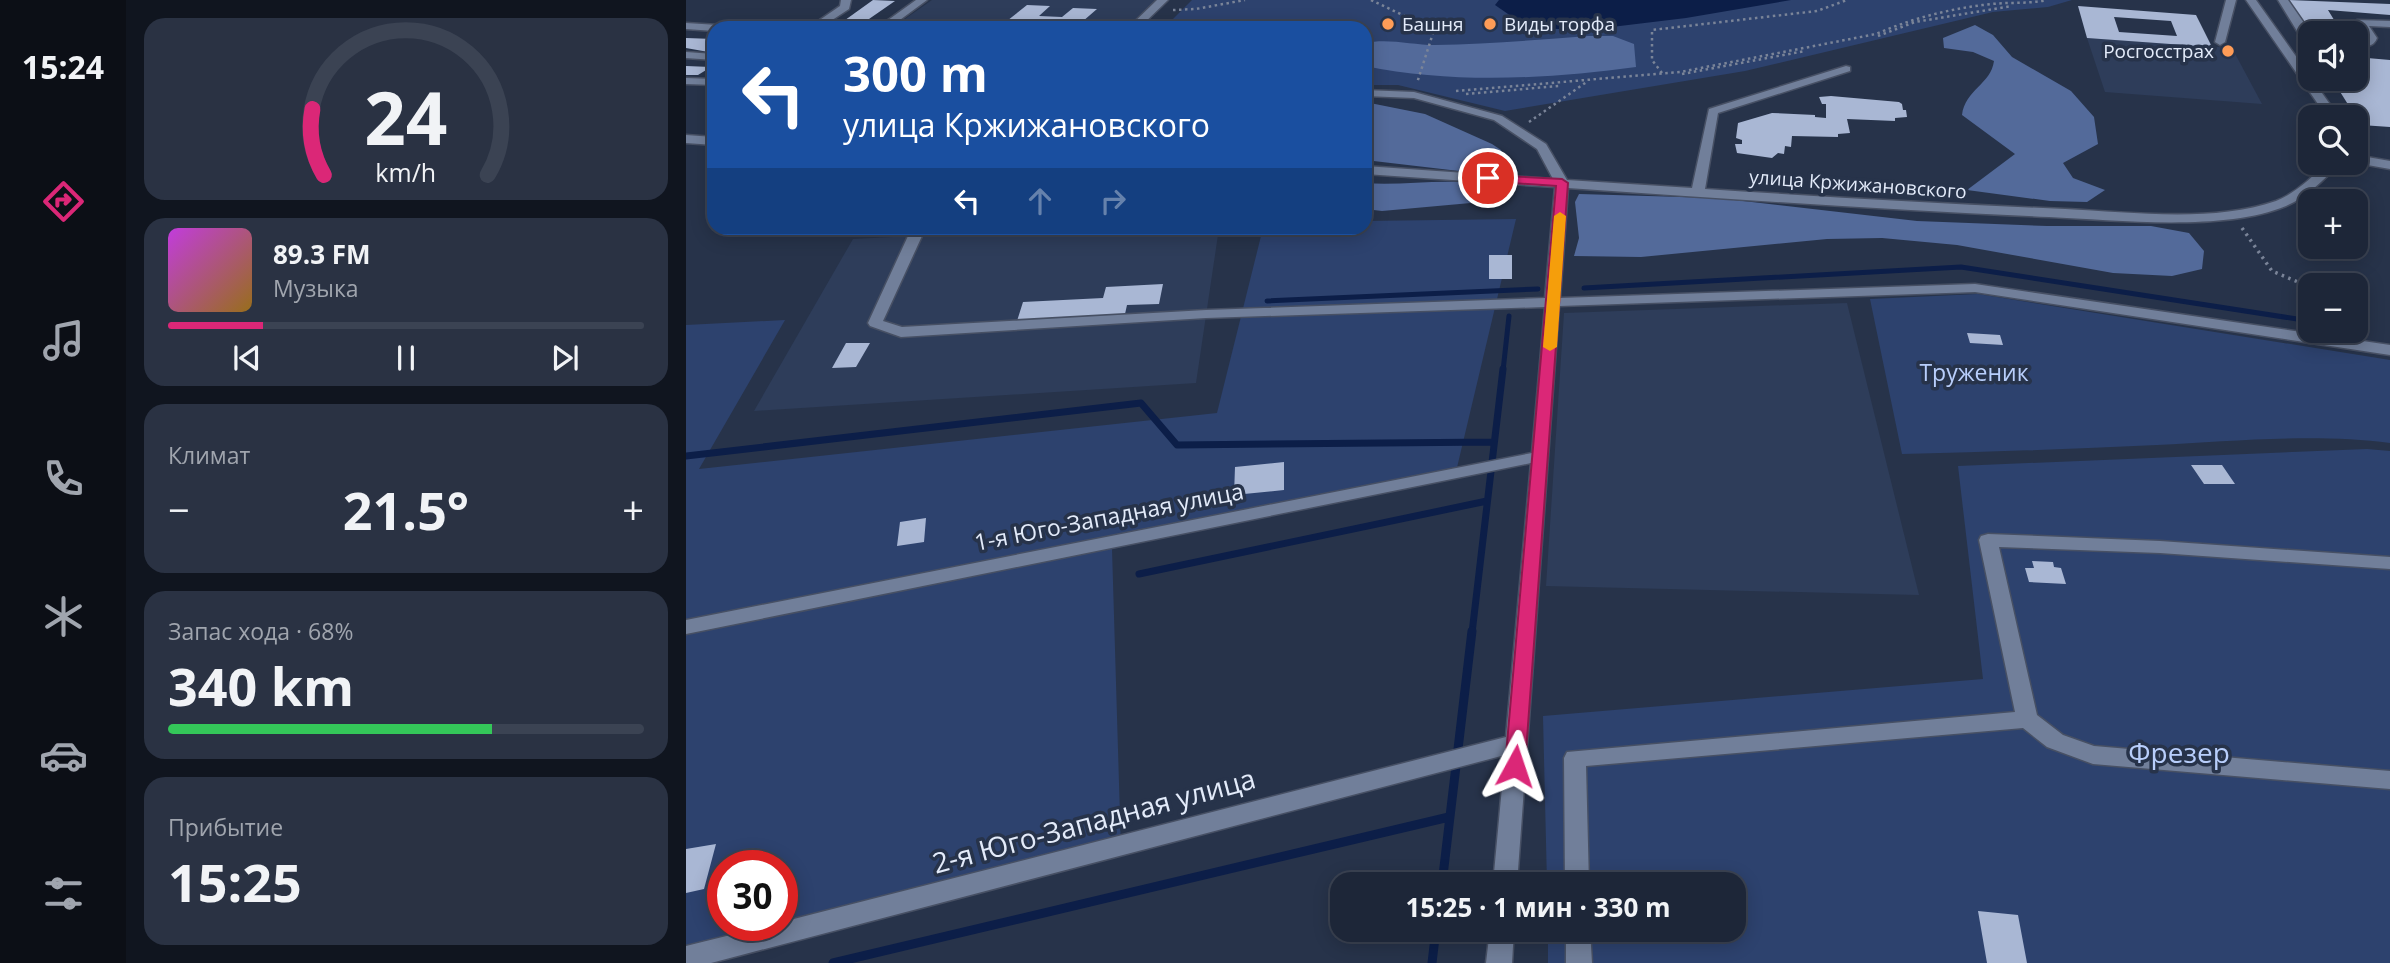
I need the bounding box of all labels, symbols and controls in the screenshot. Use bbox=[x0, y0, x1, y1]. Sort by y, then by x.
place label: Башня bbox=[1402, 11, 1464, 37]
place label: Виды торфа bbox=[1504, 11, 1615, 37]
marker: Башня bbox=[1380, 16, 1396, 32]
marker: Виды торфа bbox=[1482, 16, 1498, 32]
map controls bbox=[2298, 21, 2368, 343]
button: sound bbox=[2298, 21, 2368, 91]
place label: Росгосстрах bbox=[2103, 38, 2214, 64]
text: 300 m bbox=[843, 40, 988, 106]
marker: Росгосстрах bbox=[2220, 43, 2236, 59]
text: 15:24 bbox=[22, 45, 104, 88]
icon: left bbox=[728, 49, 819, 140]
text: 24 bbox=[364, 67, 448, 166]
text: улица Кржижановского bbox=[843, 103, 1210, 146]
button: search bbox=[2298, 105, 2368, 175]
pin bbox=[1458, 148, 1518, 208]
text: km/h bbox=[376, 155, 436, 189]
icon: arrive bbox=[1469, 159, 1507, 197]
street label: улица Кржижановского bbox=[1748, 163, 1968, 205]
icon: directions bbox=[39, 177, 88, 226]
icon: left bbox=[948, 182, 986, 220]
icon: ahead bbox=[1021, 182, 1059, 220]
icon: right bbox=[1094, 182, 1132, 220]
button: + bbox=[2298, 189, 2368, 259]
text: 89.3 FM bbox=[273, 236, 371, 272]
text: Музыка bbox=[273, 272, 359, 304]
button: − bbox=[2298, 273, 2368, 343]
icon: music bbox=[39, 316, 88, 365]
icon: previous bbox=[228, 339, 266, 377]
icon: pause bbox=[387, 339, 425, 377]
icon: next bbox=[546, 339, 584, 377]
park label: Труженик bbox=[1919, 356, 2029, 388]
text: Климат bbox=[168, 439, 250, 471]
icon: phone bbox=[39, 454, 88, 503]
text: 21.5° bbox=[343, 474, 469, 545]
street label: 1-я Юго-Западная улица bbox=[972, 474, 1246, 558]
text: − bbox=[168, 483, 190, 535]
text: + bbox=[622, 483, 644, 535]
icon: climate bbox=[39, 592, 88, 641]
text: Запас хода · 68% bbox=[168, 615, 353, 647]
text: 340 km bbox=[168, 650, 354, 721]
position arrow bbox=[1478, 729, 1552, 803]
icon: car bbox=[39, 731, 88, 780]
park label: Фрезер bbox=[2128, 733, 2230, 771]
street label: 2-я Юго-Западная улица bbox=[928, 759, 1259, 881]
text: Прибытие bbox=[168, 811, 283, 843]
text: 15:25 bbox=[168, 846, 302, 917]
speed limit sign: 30 bbox=[707, 850, 798, 941]
icon: filters bbox=[39, 869, 88, 918]
text: 15:25 · 1 мин · 330 m bbox=[1405, 889, 1671, 925]

